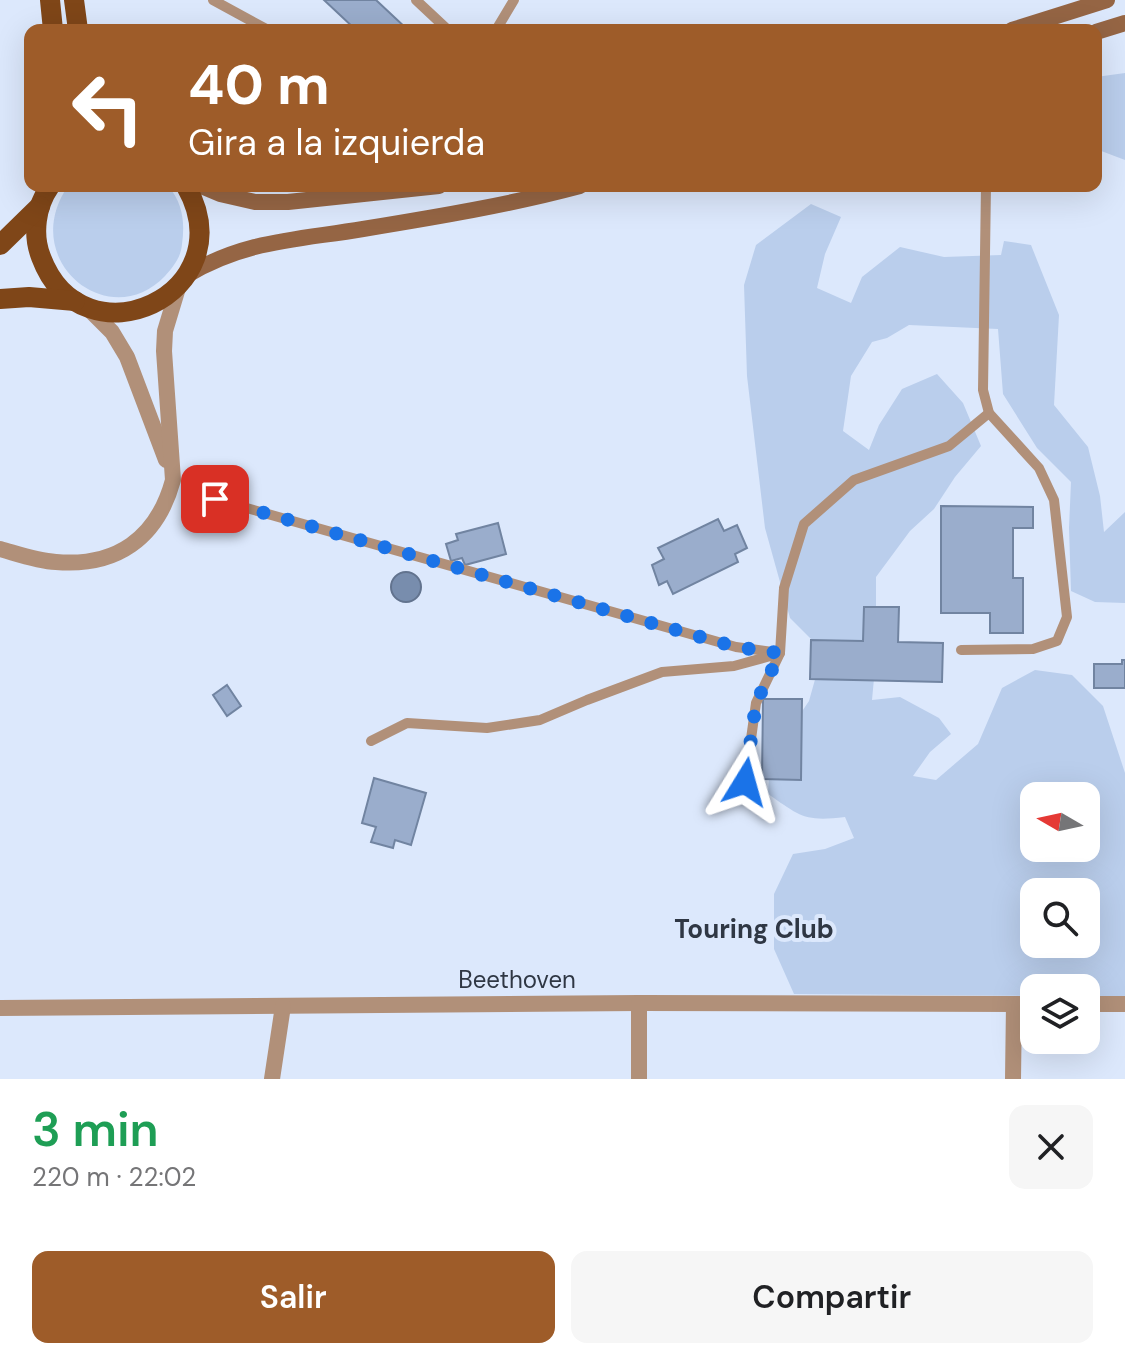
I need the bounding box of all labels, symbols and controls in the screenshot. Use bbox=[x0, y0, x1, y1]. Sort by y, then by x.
text: 40 m bbox=[188, 48, 330, 121]
icon: left bbox=[56, 56, 160, 160]
text: Gira a la izquierda bbox=[188, 119, 485, 166]
pin bbox=[181, 465, 249, 533]
icon: arrive bbox=[193, 477, 237, 521]
position arrow bbox=[703, 740, 787, 824]
north arrow bbox=[1020, 782, 1100, 862]
map controls bbox=[1020, 782, 1100, 1054]
button: search bbox=[1020, 878, 1100, 958]
district label: Touring Club bbox=[674, 912, 834, 946]
street label: Beethoven bbox=[458, 964, 576, 995]
button: layers bbox=[1020, 974, 1100, 1054]
text: 3 min bbox=[32, 1098, 159, 1161]
button: close bbox=[1009, 1105, 1093, 1189]
text: 220 m · 22:02 bbox=[32, 1160, 196, 1194]
button: Salir bbox=[32, 1251, 555, 1343]
button: Compartir bbox=[571, 1251, 1093, 1343]

